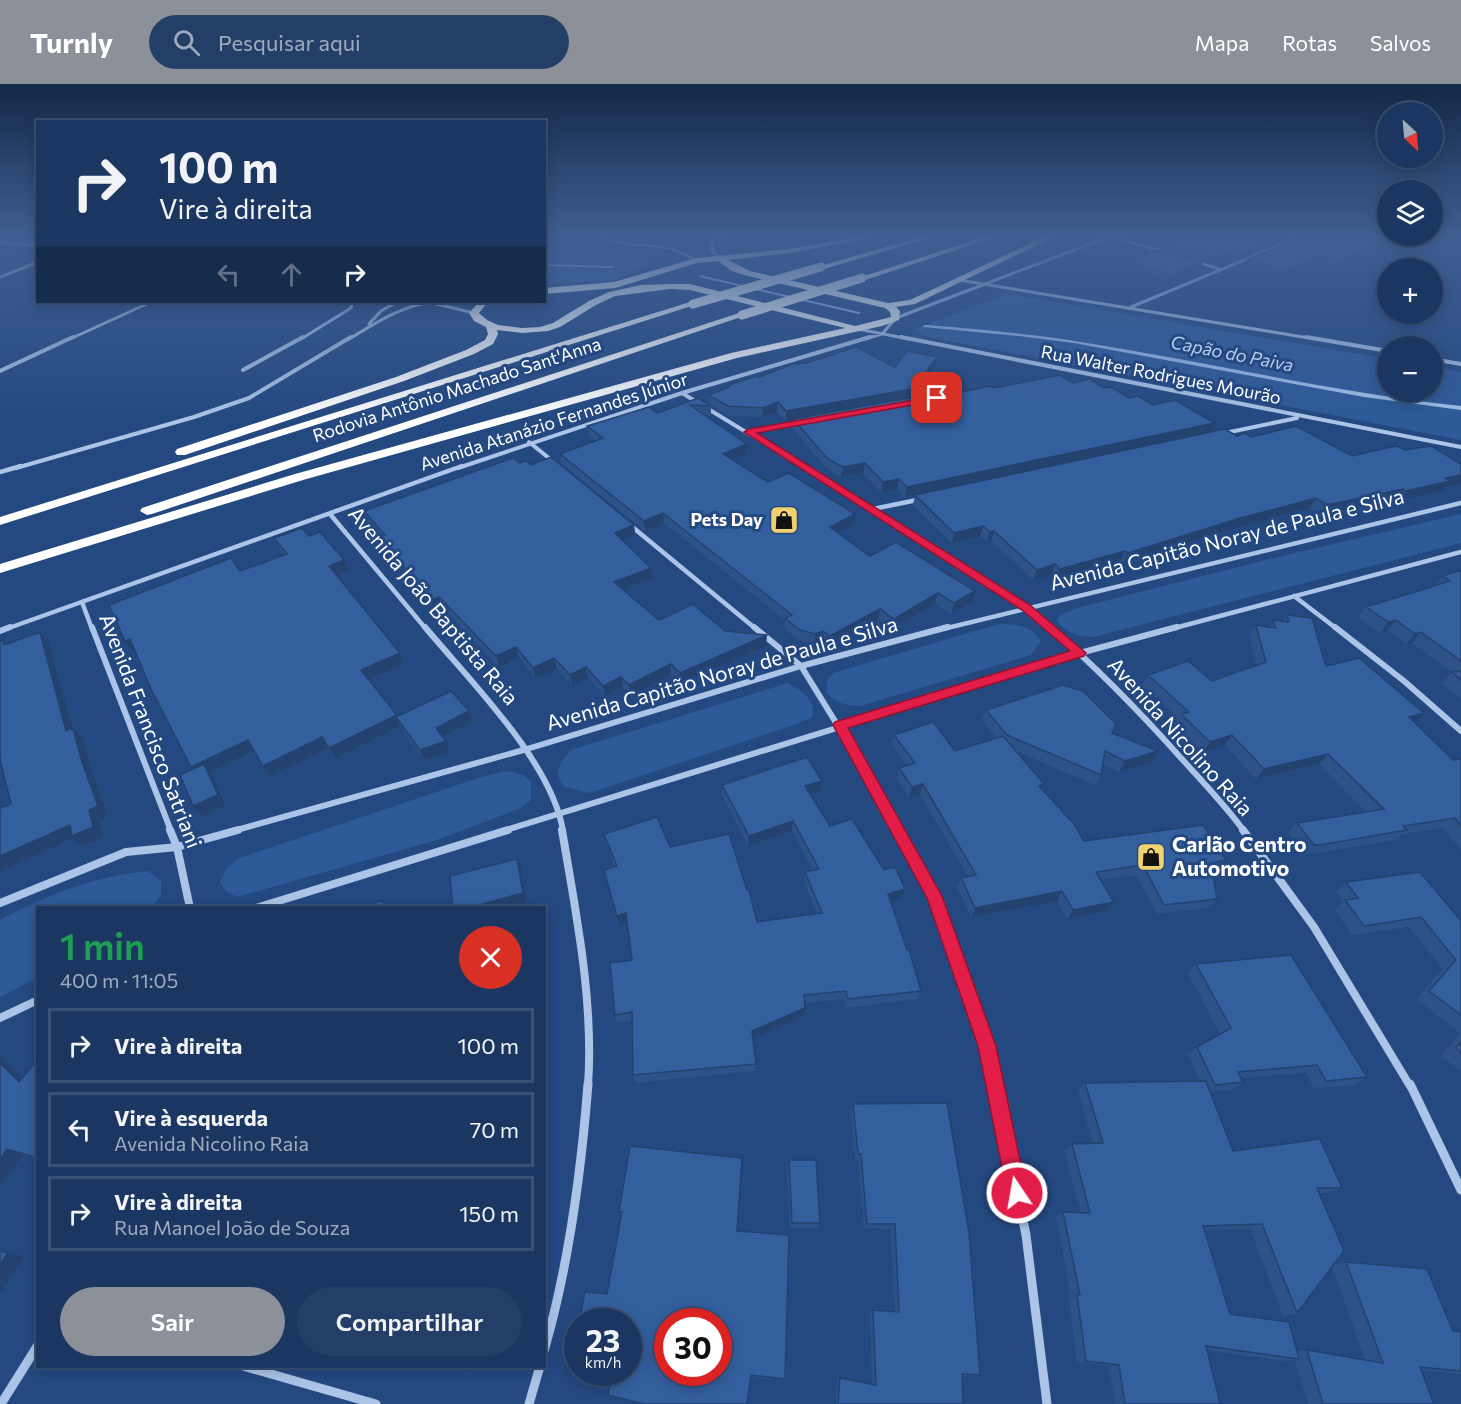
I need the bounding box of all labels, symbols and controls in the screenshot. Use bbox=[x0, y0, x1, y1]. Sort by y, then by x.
search box bbox=[149, 15, 569, 69]
text: Turnly bbox=[30, 25, 113, 59]
icon: search bbox=[170, 26, 203, 59]
text: Pesquisar aqui bbox=[218, 29, 361, 56]
text: Mapa bbox=[1195, 30, 1249, 55]
text: Rotas bbox=[1282, 30, 1337, 55]
text: Salvos bbox=[1370, 30, 1431, 55]
north arrow bbox=[1377, 102, 1443, 168]
map controls bbox=[1377, 102, 1443, 402]
text: 100 m bbox=[159, 140, 279, 192]
icon: right bbox=[60, 144, 138, 222]
button: layers bbox=[1377, 180, 1443, 246]
text: Vire à direita bbox=[159, 192, 313, 225]
icon: left bbox=[212, 258, 245, 291]
icon: ahead bbox=[275, 258, 308, 291]
icon: right bbox=[338, 258, 371, 291]
button: + bbox=[1377, 258, 1443, 324]
water label: Capão do Paiva bbox=[1169, 330, 1295, 376]
street label: Rodovia Antônio Machado Sant'Anna bbox=[310, 332, 604, 446]
button: − bbox=[1377, 336, 1443, 402]
street label: Rua Walter Rodrigues Mourão bbox=[1039, 340, 1283, 408]
street label: Avenida Atanázio Fernandes Júnior bbox=[417, 367, 691, 475]
pin bbox=[911, 372, 962, 423]
icon: arrive bbox=[920, 381, 953, 414]
street label: Avenida Capitão Noray de Paula e Silva bbox=[1047, 482, 1406, 595]
street label: Avenida João Baptista Raia bbox=[344, 501, 524, 709]
shop icon: Pets Day bbox=[768, 504, 800, 536]
place label: Pets Day bbox=[690, 508, 763, 530]
street label: Avenida Francisco Satriani bbox=[95, 610, 208, 851]
street label: Avenida Capitão Noray de Paula e Silva bbox=[543, 610, 900, 735]
street label: Avenida Nicolino Raia bbox=[1103, 652, 1259, 820]
place label: Carlão Centro Automotivo bbox=[1172, 831, 1307, 880]
shop icon: Carlão Centro Automotivo bbox=[1135, 841, 1167, 873]
text: 1 min bbox=[60, 923, 145, 967]
button: close bbox=[459, 926, 522, 989]
text: 400 m · 11:05 bbox=[60, 968, 178, 992]
icon: right bbox=[63, 1029, 96, 1062]
text: Vire à direita bbox=[114, 1032, 242, 1059]
text: 100 m bbox=[457, 1032, 519, 1059]
text: Vire à esquerda bbox=[114, 1104, 268, 1131]
icon: left bbox=[63, 1113, 96, 1146]
text: 70 m bbox=[470, 1116, 519, 1143]
text: Avenida Nicolino Raia bbox=[114, 1131, 309, 1155]
position arrow bbox=[985, 1161, 1049, 1225]
text: Vire à direita bbox=[114, 1188, 242, 1215]
icon: right bbox=[63, 1197, 96, 1230]
text: 150 m bbox=[459, 1200, 519, 1227]
text: Rua Manoel João de Souza bbox=[114, 1215, 350, 1239]
button: Sair bbox=[60, 1287, 285, 1356]
button: Compartilhar bbox=[297, 1287, 522, 1356]
speed limit sign: 30 bbox=[654, 1308, 732, 1386]
text: 23 bbox=[586, 1321, 620, 1358]
text: km/h bbox=[585, 1353, 621, 1371]

